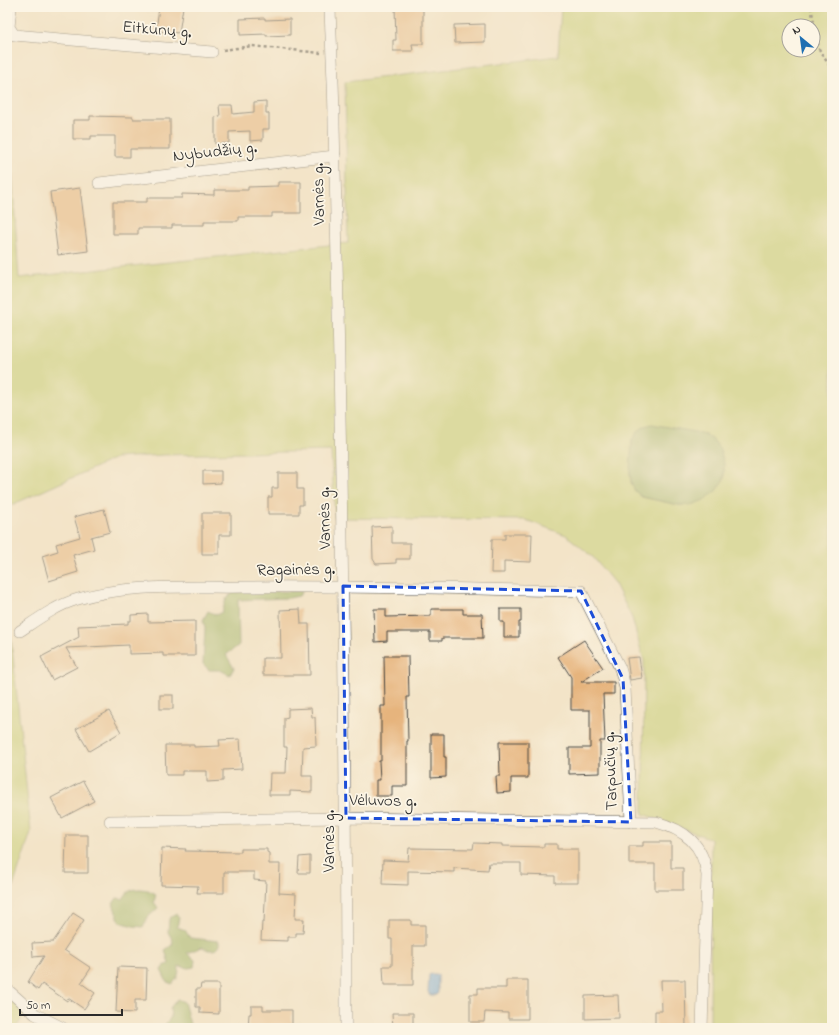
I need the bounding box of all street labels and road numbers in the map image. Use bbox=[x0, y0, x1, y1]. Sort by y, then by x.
street label: Eitkūnų g. bbox=[121, 15, 193, 48]
street label: Nybudžių g. bbox=[172, 135, 259, 171]
street label: Varnės g. bbox=[306, 162, 334, 226]
street label: Varnės g. bbox=[312, 486, 340, 550]
street label: Ragainės g. bbox=[257, 557, 336, 585]
street label: Tarpučių g. bbox=[597, 731, 627, 811]
street label: Vėluvos g. bbox=[348, 788, 418, 816]
street label: Varnės g. bbox=[317, 809, 344, 873]

